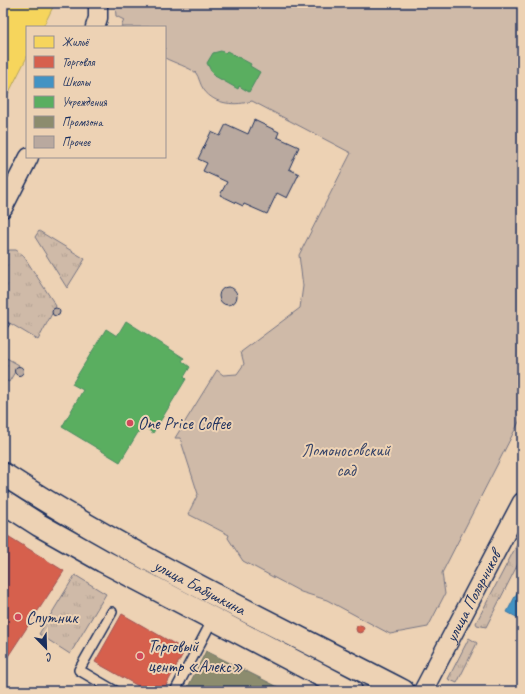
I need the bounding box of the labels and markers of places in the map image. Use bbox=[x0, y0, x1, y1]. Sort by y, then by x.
place label: One Price Coffee bbox=[138, 413, 232, 434]
marker: One Price Coffee bbox=[125, 418, 135, 428]
place label: Спутник bbox=[26, 607, 79, 628]
marker: Спутник bbox=[13, 612, 23, 622]
place label: Торговый центр «Алекс» bbox=[148, 636, 243, 677]
marker: Торговый центр «Алекс» bbox=[135, 651, 145, 661]

